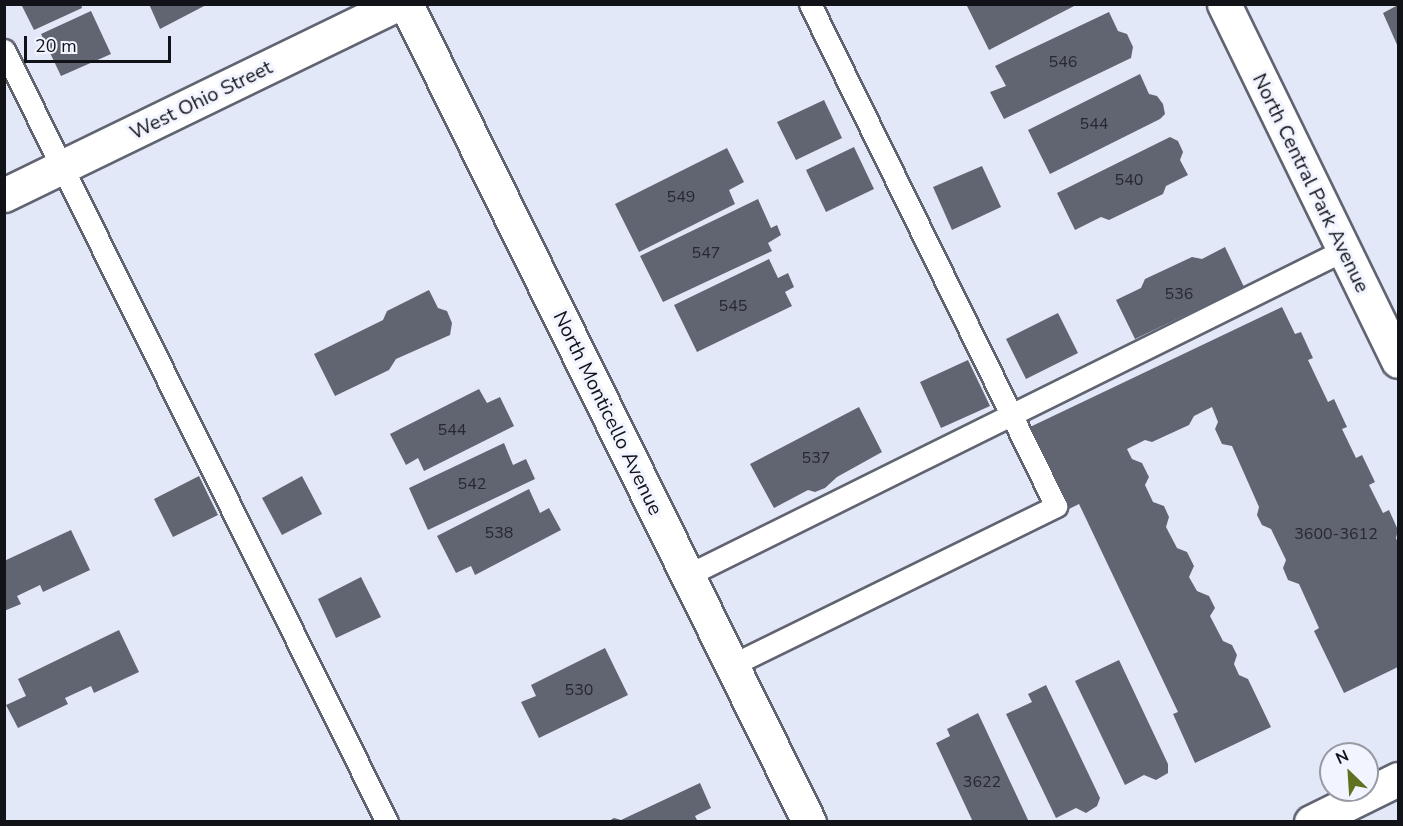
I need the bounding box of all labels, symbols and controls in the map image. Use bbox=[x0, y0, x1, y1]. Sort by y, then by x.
scale bar bbox=[27, 24, 174, 62]
text: 20 m bbox=[35, 34, 77, 58]
house number: 546 bbox=[1049, 52, 1077, 72]
street label: West Ohio Street bbox=[126, 55, 276, 145]
street label: North Central Park Avenue bbox=[1247, 70, 1375, 296]
house number: 544 bbox=[1080, 114, 1108, 134]
house number: 540 bbox=[1115, 170, 1143, 190]
house number: 549 bbox=[667, 187, 695, 207]
house number: 547 bbox=[692, 243, 720, 263]
house number: 536 bbox=[1165, 284, 1193, 304]
house number: 545 bbox=[719, 296, 747, 316]
street label: North Monticello Avenue bbox=[548, 307, 668, 519]
house number: 544 bbox=[438, 420, 466, 440]
house number: 537 bbox=[802, 448, 830, 468]
house number: 542 bbox=[458, 474, 486, 494]
house number: 538 bbox=[485, 523, 513, 543]
house number: 3600-3612 bbox=[1294, 524, 1378, 544]
house number: 530 bbox=[565, 680, 593, 700]
north arrow bbox=[1319, 742, 1379, 802]
text: N bbox=[1332, 745, 1352, 770]
house number: 3622 bbox=[963, 772, 1001, 792]

